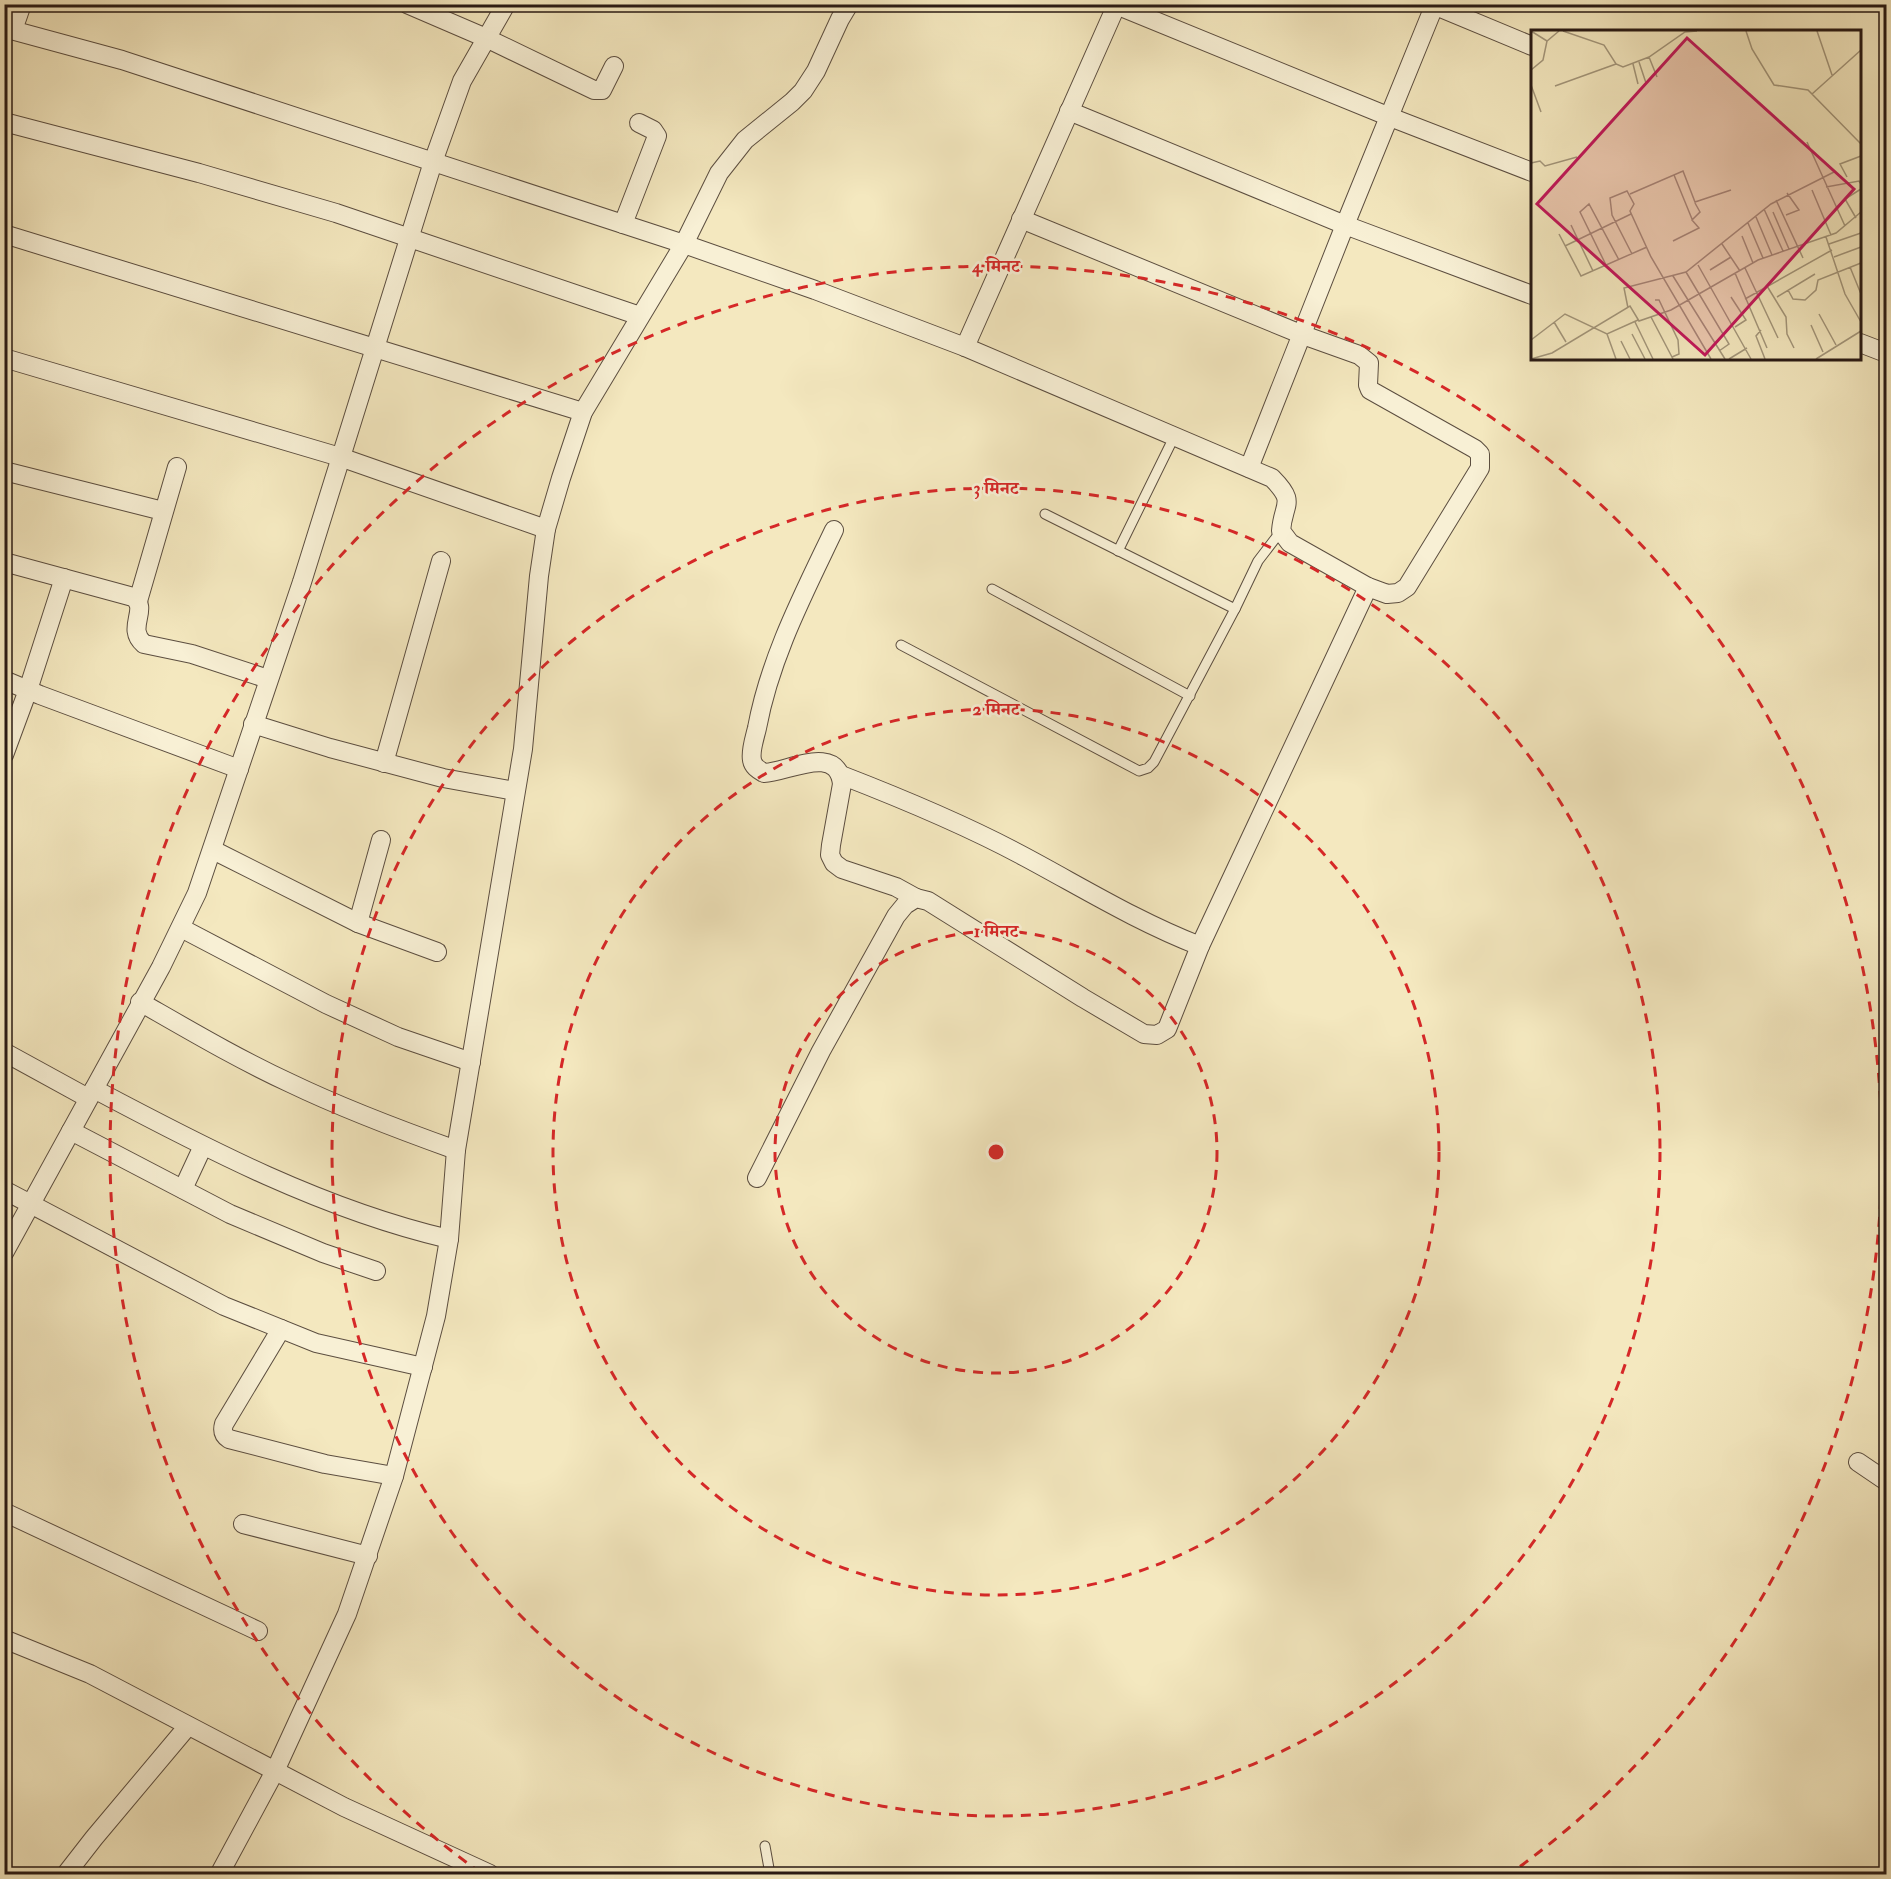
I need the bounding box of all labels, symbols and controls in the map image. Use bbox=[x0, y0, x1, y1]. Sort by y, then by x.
inset map bbox=[1531, 30, 1861, 360]
text: 4 मिनट bbox=[971, 255, 1021, 278]
text: 3 मिनट bbox=[974, 477, 1020, 500]
text: 2 मिनट bbox=[972, 698, 1021, 721]
text: 1 मिनट bbox=[974, 920, 1019, 943]
centre of rings bbox=[986, 1142, 1006, 1162]

